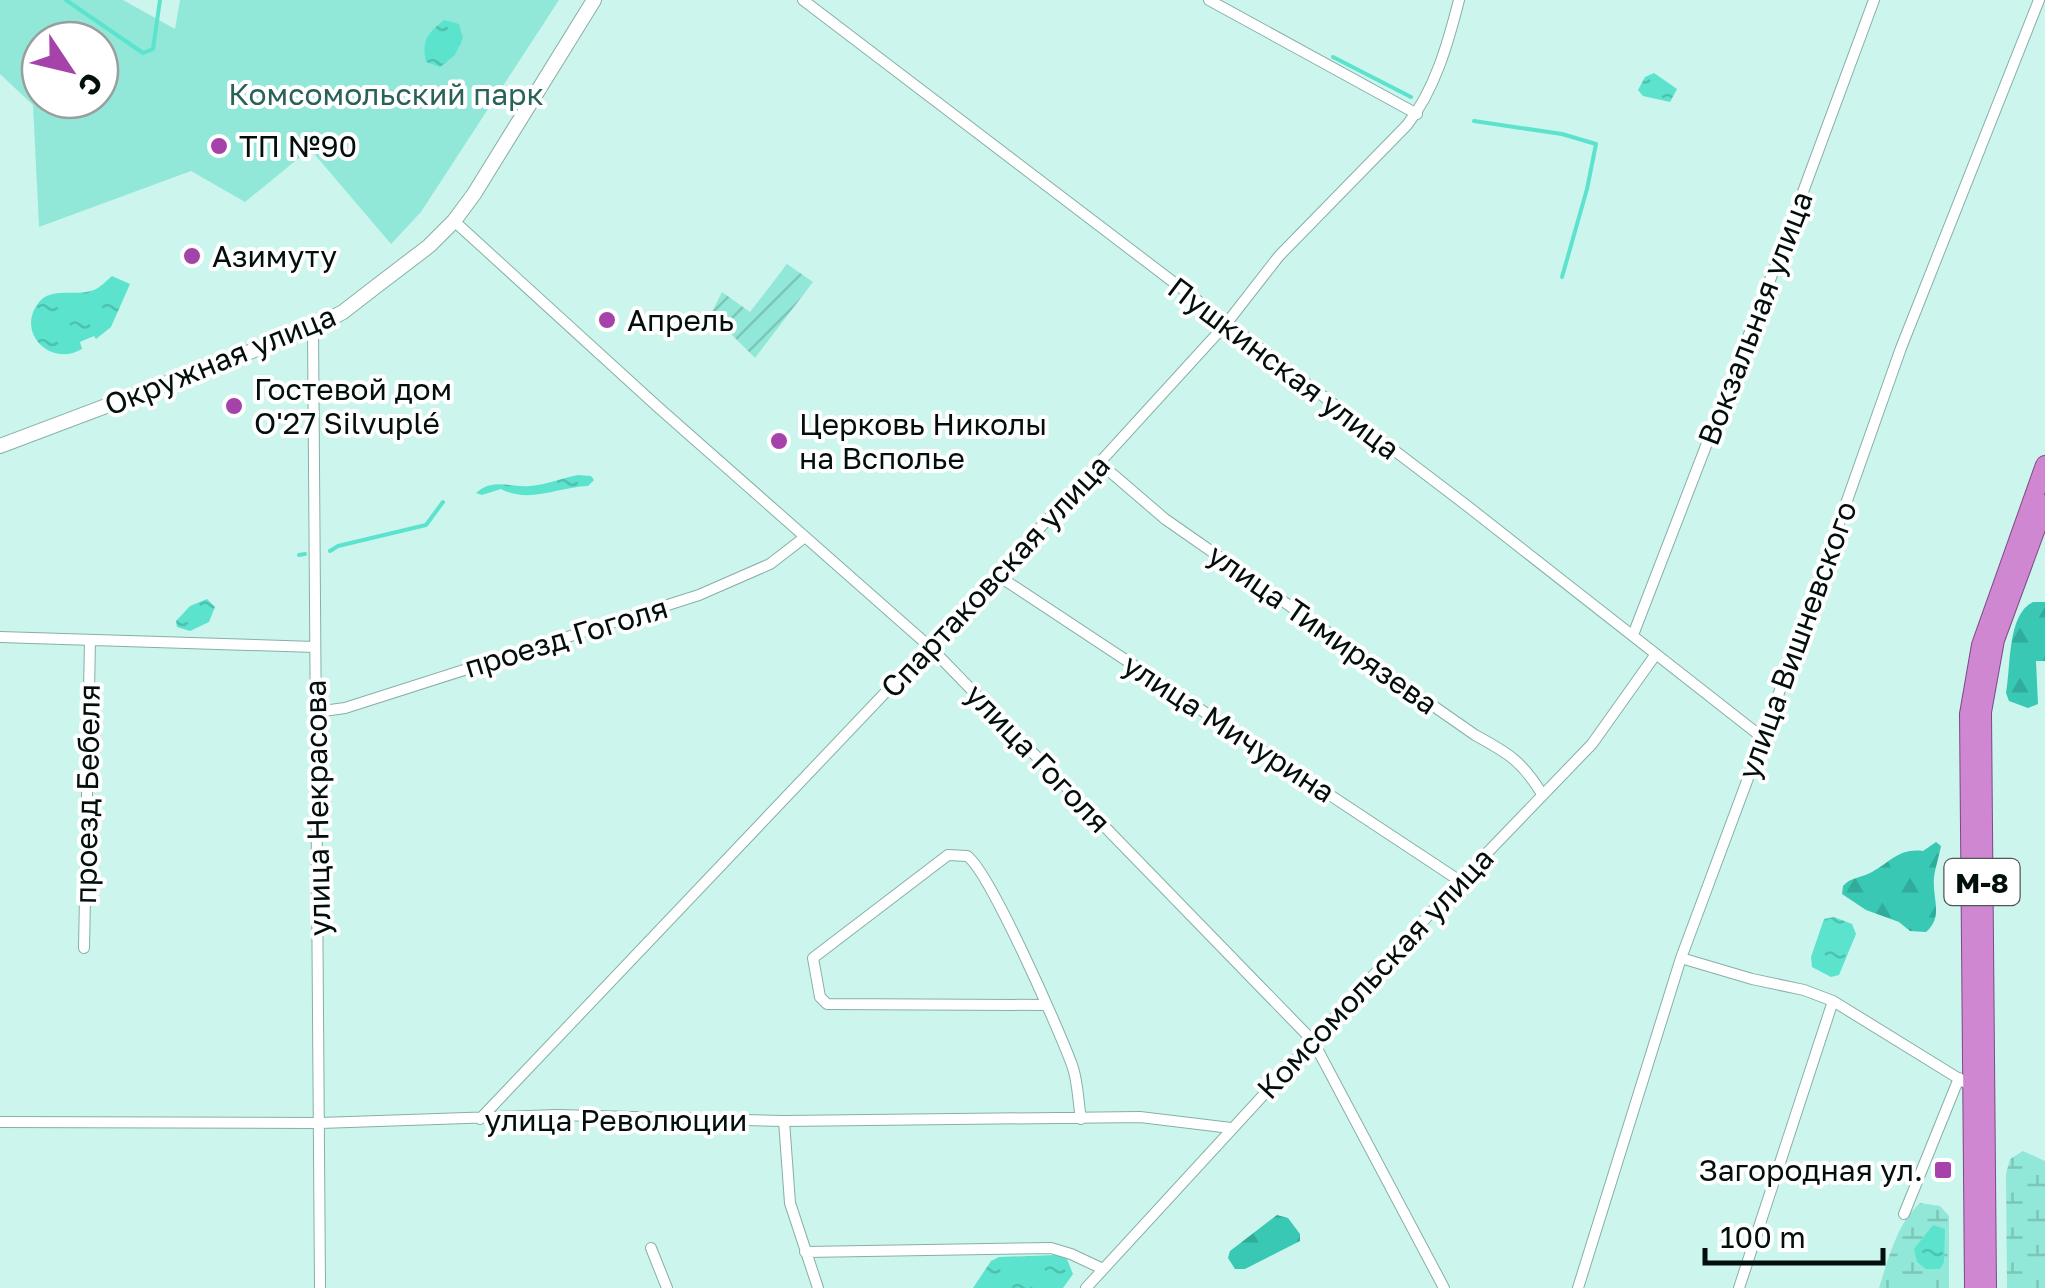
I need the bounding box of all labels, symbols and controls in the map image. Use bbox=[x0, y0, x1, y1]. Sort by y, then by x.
north arrow bbox=[20, 20, 120, 120]
text: С bbox=[72, 67, 110, 102]
park label: Комсомольский парк bbox=[228, 76, 544, 112]
place label: ТП №90 bbox=[239, 128, 357, 164]
marker: ТП №90 bbox=[208, 135, 230, 157]
street label: Вокзальная улица bbox=[1690, 186, 1820, 450]
place label: Азимуту bbox=[212, 238, 337, 274]
marker: Азимуту bbox=[181, 245, 203, 267]
street label: Пушкинская улица bbox=[1161, 269, 1407, 467]
street label: Окружная улица bbox=[99, 297, 341, 423]
place label: Апрель bbox=[627, 302, 734, 338]
marker: Апрель bbox=[596, 309, 618, 331]
place label: Гостевой дом O'27 Silvuplé bbox=[254, 371, 452, 441]
marker: Гостевой дом O'27 Silvuplé bbox=[223, 395, 245, 417]
place label: Церковь Николы на Всполье bbox=[799, 406, 1047, 476]
marker: Церковь Николы на Всполье bbox=[768, 430, 790, 452]
street label: Спартаковская улица bbox=[873, 447, 1117, 705]
street label: улица Вишневского bbox=[1730, 496, 1864, 784]
street label: улица Тимирязева bbox=[1201, 536, 1445, 722]
street label: проезд Гоголя bbox=[460, 589, 672, 685]
street label: улица Мичурина bbox=[1116, 646, 1342, 810]
street label: улица Гоголя bbox=[958, 676, 1118, 840]
street label: улица Некрасова bbox=[297, 679, 337, 937]
street label: проезд Бебеля bbox=[67, 684, 107, 904]
street label: Комсомольская улица bbox=[1249, 840, 1501, 1106]
road number: М-8 bbox=[1944, 859, 2020, 905]
street label: улица Революции bbox=[485, 1102, 747, 1138]
place label: Загородная ул. bbox=[1698, 1152, 1923, 1188]
marker: Загородная ул. bbox=[1932, 1159, 1954, 1181]
scale bar bbox=[1705, 1203, 1882, 1265]
text: 100 m bbox=[1720, 1219, 1806, 1255]

